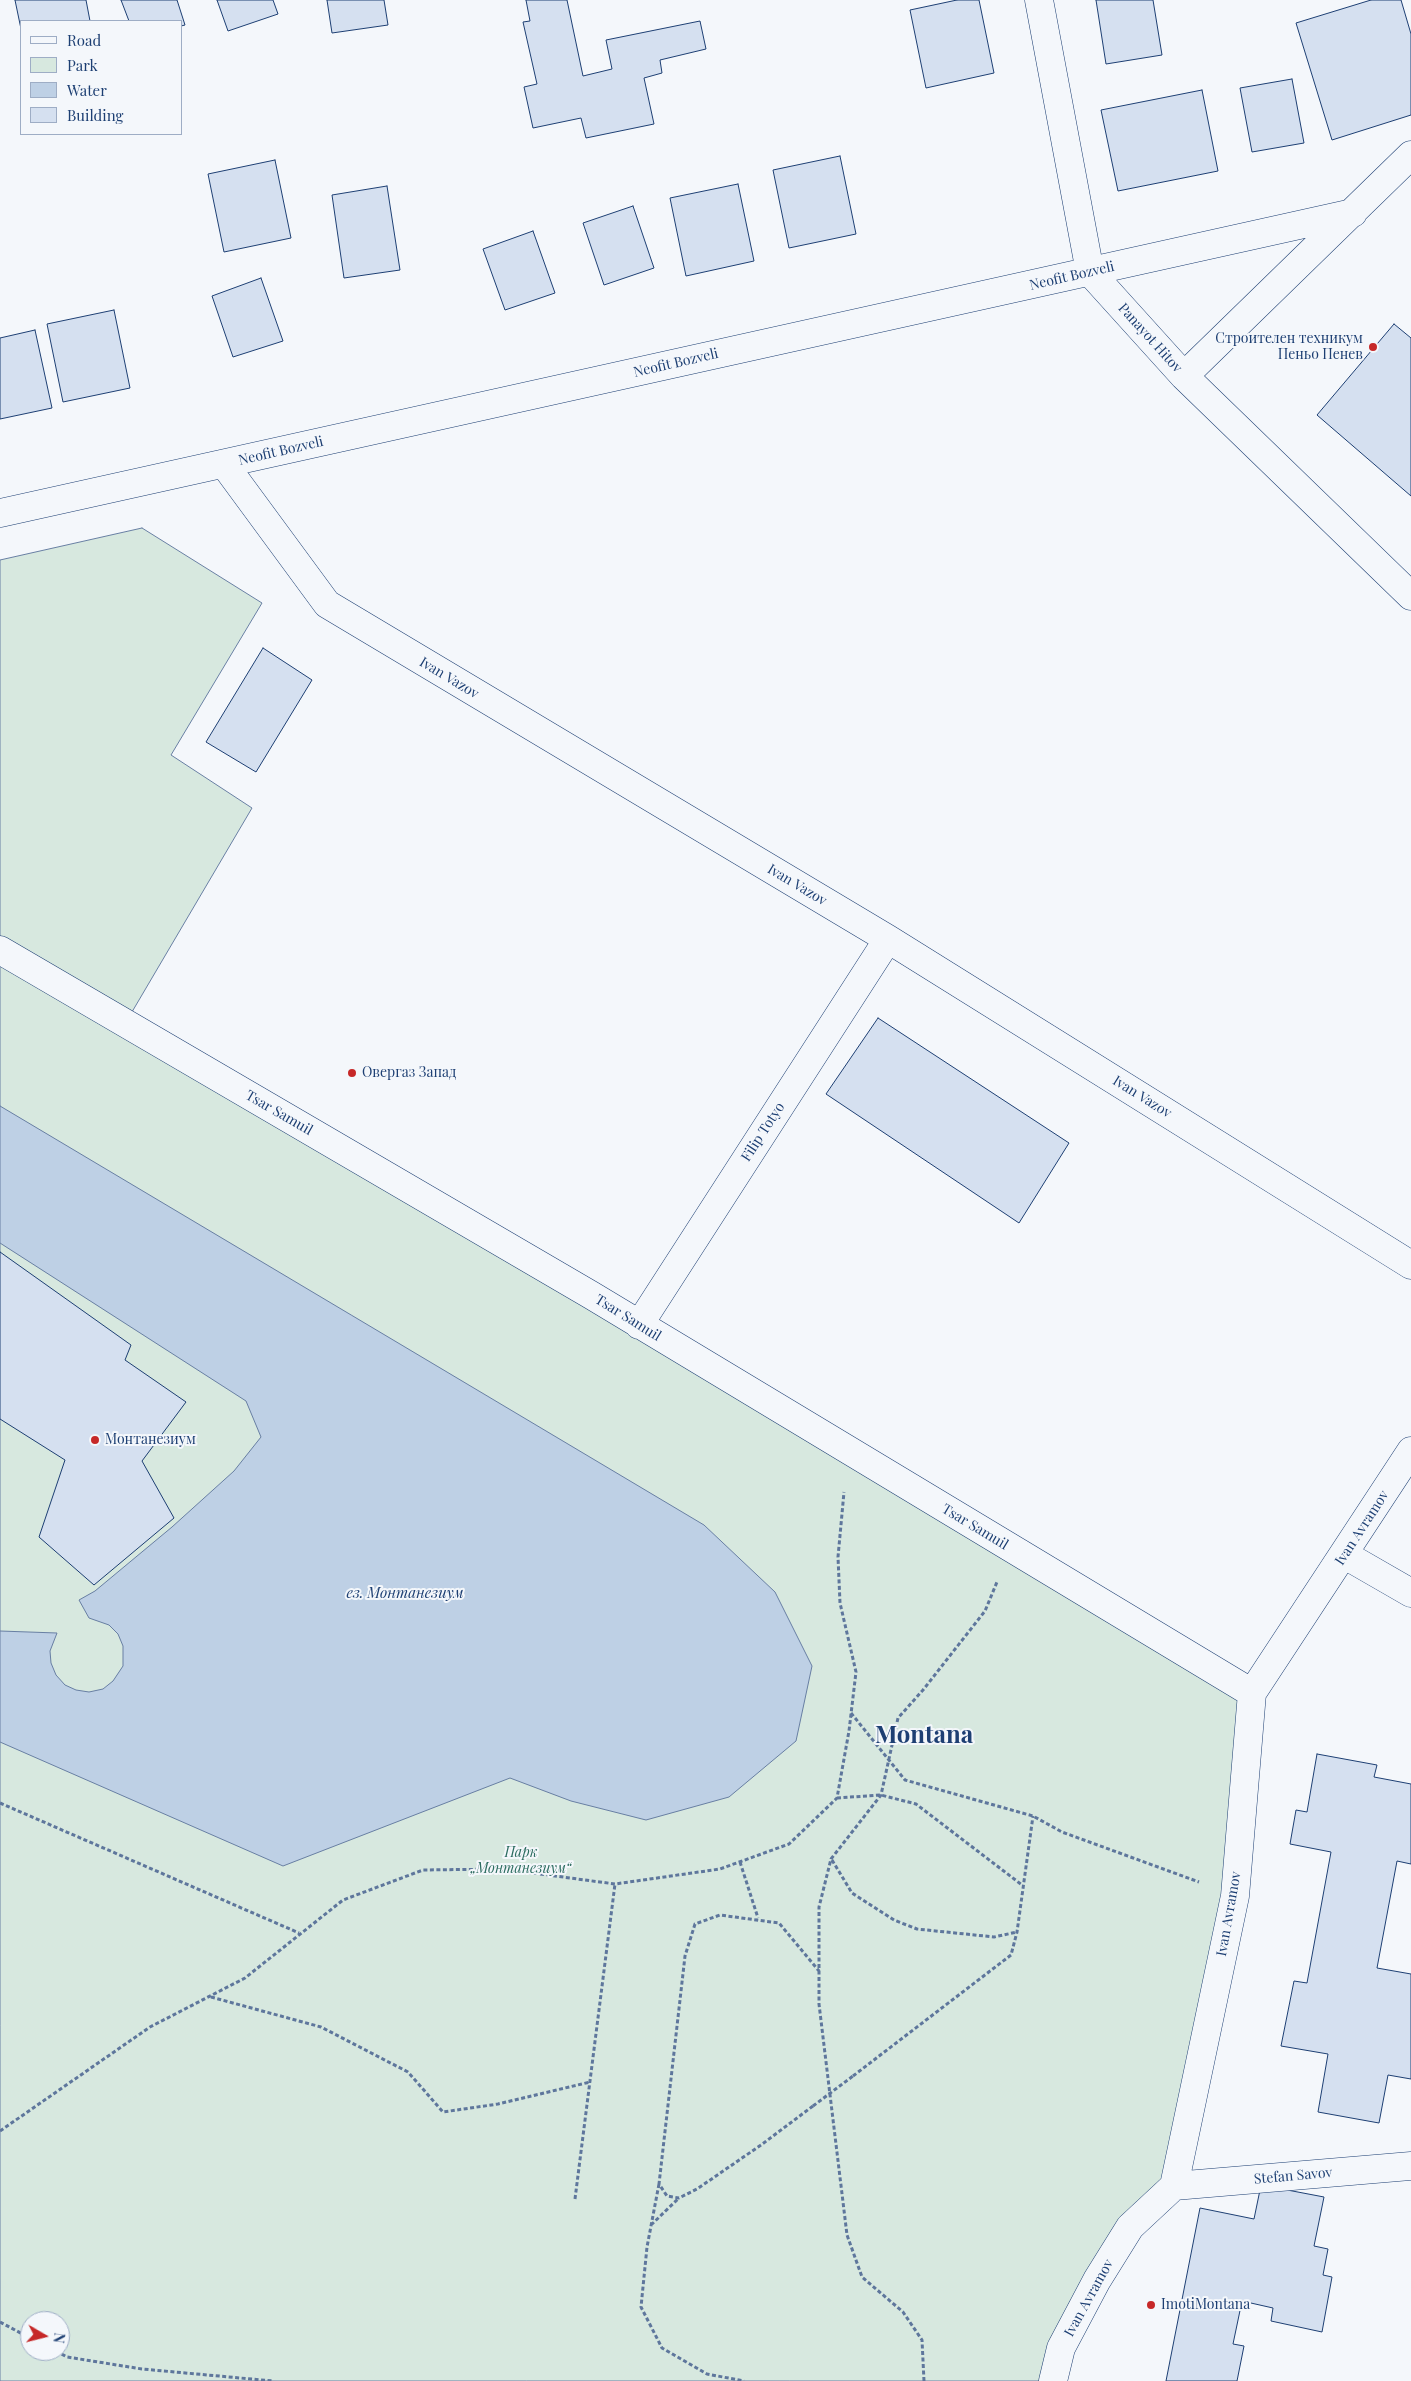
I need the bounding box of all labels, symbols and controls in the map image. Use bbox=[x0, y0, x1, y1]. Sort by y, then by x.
legend bbox=[20, 20, 182, 135]
text: Road bbox=[67, 30, 101, 50]
text: Park bbox=[67, 55, 98, 75]
text: Water bbox=[67, 80, 107, 100]
text: Building bbox=[67, 105, 123, 125]
street label: Neofit Bozveli bbox=[1028, 258, 1116, 294]
street label: Panayot Hitov bbox=[1115, 300, 1185, 376]
place label: Строителен техникум Пеньо Пенев bbox=[1215, 331, 1363, 364]
marker: Строителен техникум Пеньо Пенев bbox=[1367, 341, 1379, 353]
street label: Neofit Bozveli bbox=[632, 345, 720, 381]
street label: Neofit Bozveli bbox=[237, 433, 325, 469]
street label: Ivan Vazov bbox=[416, 654, 482, 702]
street label: Ivan Vazov bbox=[764, 861, 830, 909]
place label: Овергаз Запад bbox=[362, 1065, 456, 1081]
marker: Овергаз Запад bbox=[346, 1067, 358, 1079]
street label: Ivan Vazov bbox=[1109, 1072, 1175, 1122]
street label: Tsar Samuil bbox=[242, 1087, 316, 1139]
street label: Filip Totyo bbox=[738, 1099, 788, 1165]
street label: Tsar Samuil bbox=[592, 1291, 664, 1345]
place label: Монтанезиум bbox=[105, 1432, 196, 1448]
marker: Монтанезиум bbox=[89, 1434, 101, 1446]
street label: Ivan Avramov bbox=[1332, 1487, 1392, 1569]
street label: Tsar Samuil bbox=[939, 1501, 1011, 1553]
water label: ез. Монтанезиум bbox=[347, 1584, 463, 1602]
district label: Montana bbox=[875, 1722, 973, 1750]
park label: Парк „Монтанезиум“ bbox=[471, 1845, 571, 1878]
street label: Ivan Avramov bbox=[1213, 1870, 1245, 1958]
street label: Stefan Savov bbox=[1253, 2164, 1333, 2188]
street label: Ivan Avramov bbox=[1061, 2256, 1117, 2340]
place label: ImotiMontana bbox=[1161, 2297, 1250, 2313]
marker: ImotiMontana bbox=[1145, 2299, 1157, 2311]
north arrow bbox=[20, 2311, 70, 2361]
text: N bbox=[49, 2332, 69, 2344]

